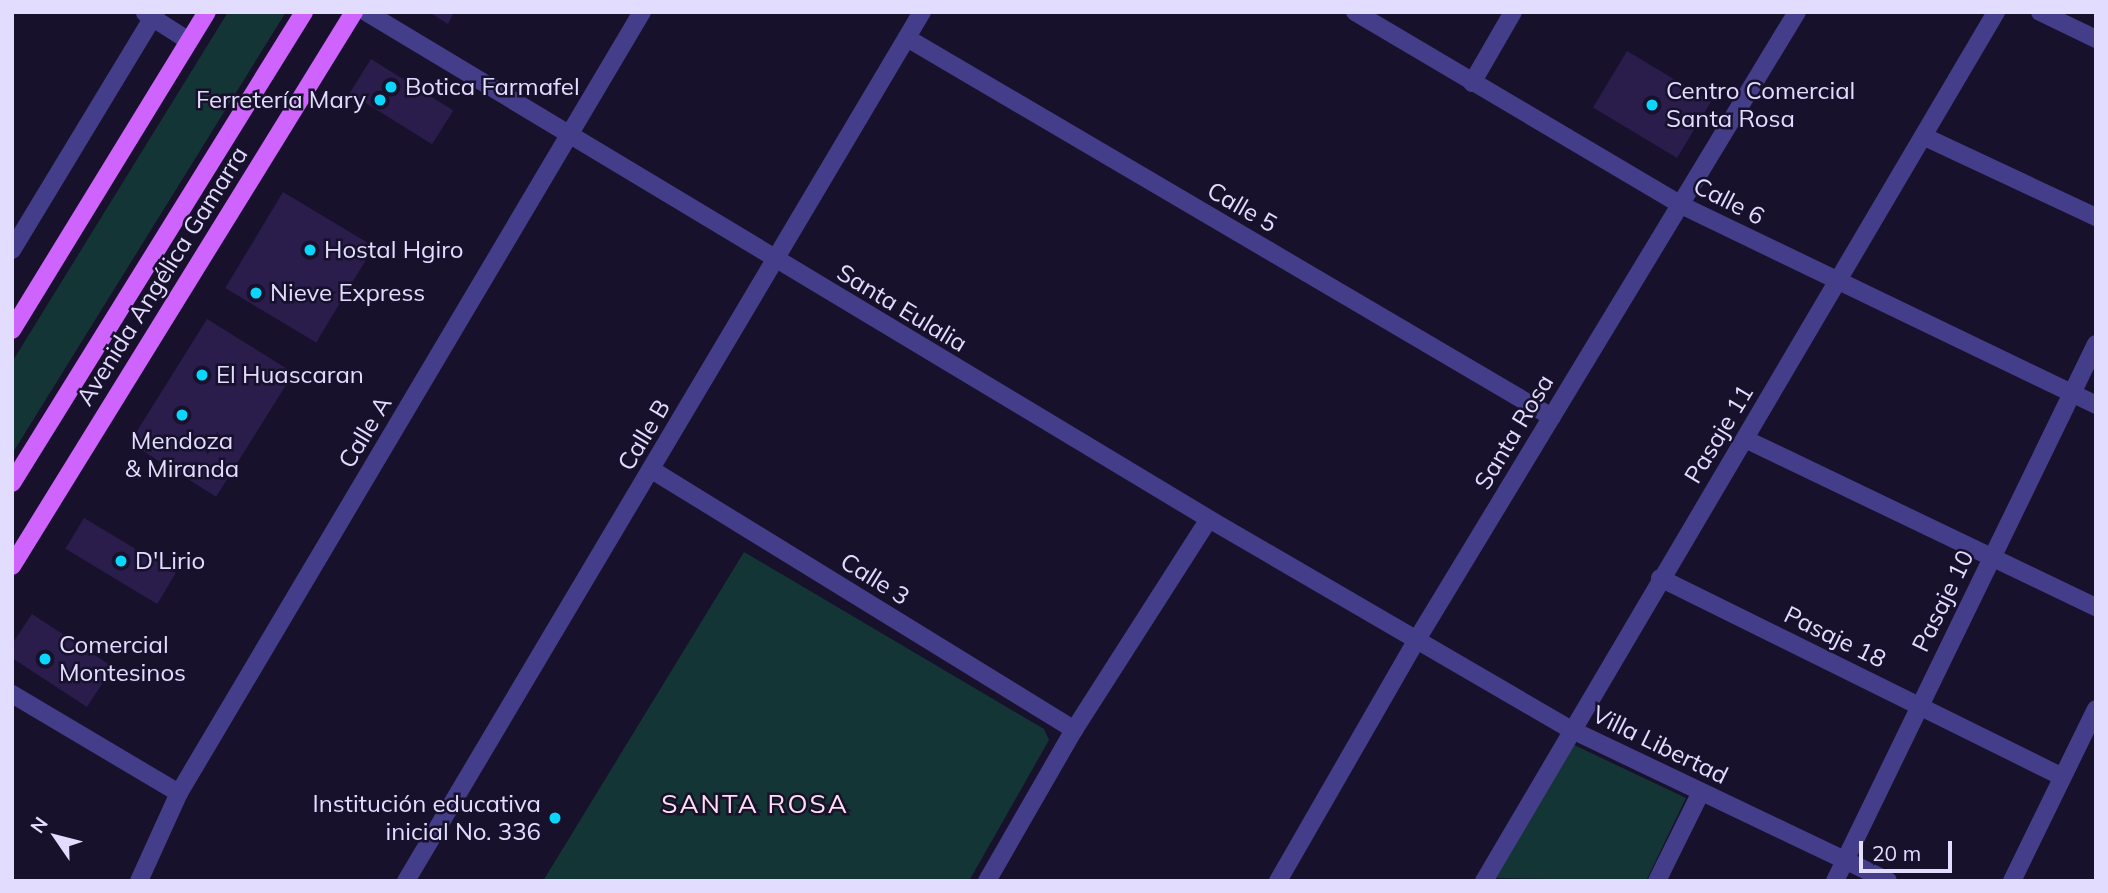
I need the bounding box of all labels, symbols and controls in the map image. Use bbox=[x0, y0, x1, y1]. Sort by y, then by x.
place label: Botica Farmafel bbox=[405, 73, 580, 101]
place label: Centro Comercial Santa Rosa bbox=[1666, 77, 1855, 133]
marker: Botica Farmafel bbox=[383, 79, 399, 95]
place label: Ferretería Mary bbox=[196, 86, 366, 114]
marker: Ferretería Mary bbox=[372, 92, 388, 108]
marker: Centro Comercial Santa Rosa bbox=[1644, 97, 1660, 113]
street label: Avenida Angélica Gamarra bbox=[70, 141, 254, 411]
street label: Calle 6 bbox=[1689, 171, 1769, 231]
street label: Calle 5 bbox=[1202, 176, 1282, 238]
place label: Hostal Hgiro bbox=[324, 236, 463, 264]
marker: Hostal Hgiro bbox=[302, 242, 318, 258]
street label: Santa Eulalia bbox=[832, 258, 972, 358]
place label: Nieve Express bbox=[270, 279, 425, 307]
marker: Nieve Express bbox=[248, 285, 264, 301]
place label: El Huascaran bbox=[216, 361, 364, 389]
marker: El Huascaran bbox=[194, 367, 210, 383]
street label: Santa Rosa bbox=[1468, 369, 1560, 495]
street label: Pasaje 11 bbox=[1678, 380, 1760, 488]
street label: Calle A bbox=[332, 391, 398, 473]
street label: Calle B bbox=[612, 394, 676, 476]
marker: Mendoza & Miranda bbox=[174, 407, 190, 423]
place label: Mendoza & Miranda bbox=[125, 427, 239, 483]
street label: Pasaje 10 bbox=[1906, 545, 1980, 657]
place label: D'Lirio bbox=[135, 547, 205, 575]
street label: Calle 3 bbox=[835, 547, 915, 611]
marker: D'Lirio bbox=[113, 553, 129, 569]
street label: Pasaje 18 bbox=[1779, 600, 1891, 674]
place label: Comercial Montesinos bbox=[59, 631, 186, 687]
marker: Comercial Montesinos bbox=[37, 651, 53, 667]
street label: Villa Libertad bbox=[1587, 700, 1733, 790]
district label: SANTA ROSA bbox=[663, 788, 847, 820]
place label: Institución educativa inicial No. 336 bbox=[312, 790, 541, 846]
north arrow bbox=[21, 802, 91, 872]
marker: Institución educativa inicial No. 336 bbox=[547, 810, 563, 826]
text: N bbox=[25, 812, 53, 838]
scale bar bbox=[1863, 826, 1956, 870]
text: 20 m bbox=[1872, 840, 1921, 866]

